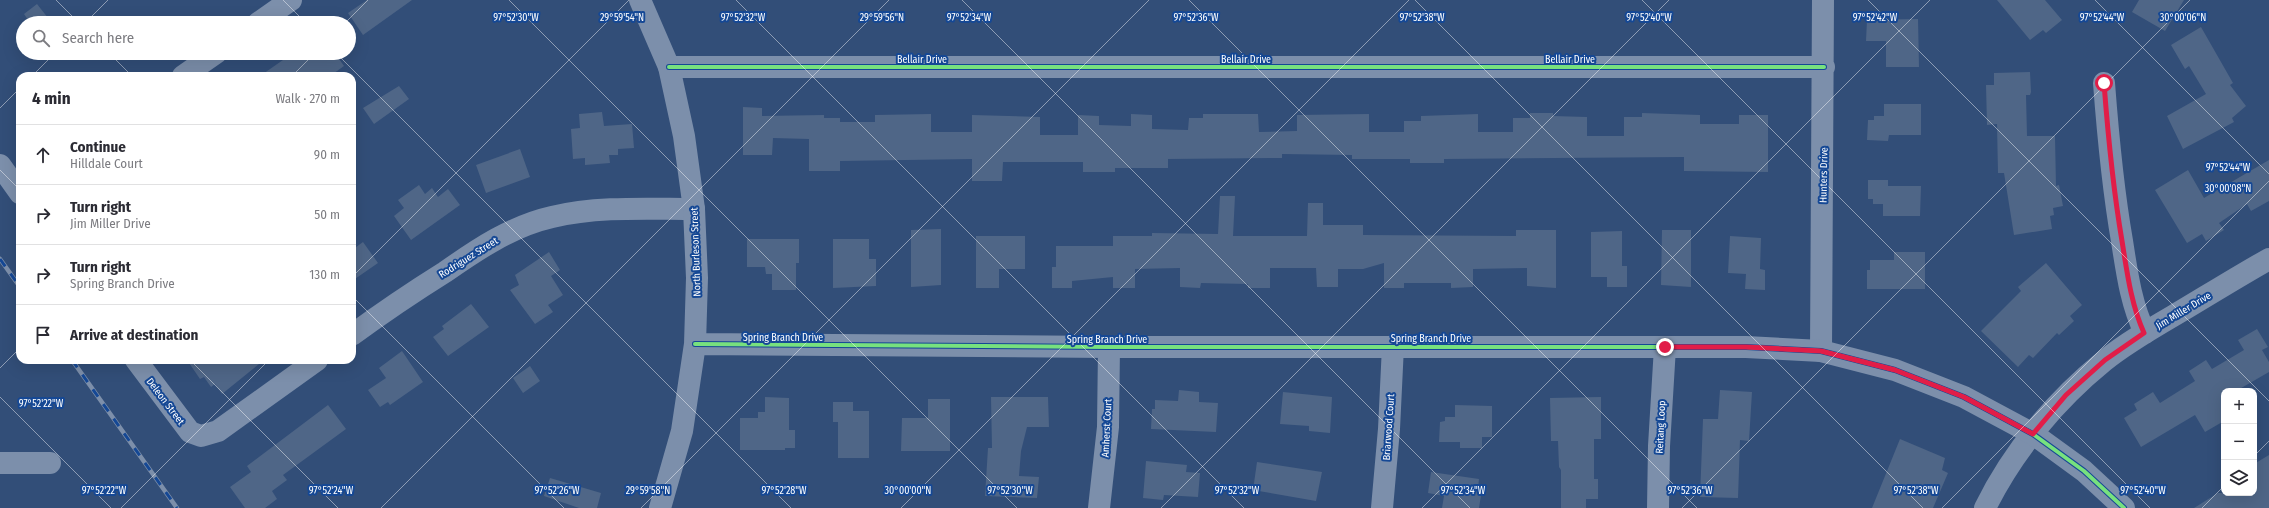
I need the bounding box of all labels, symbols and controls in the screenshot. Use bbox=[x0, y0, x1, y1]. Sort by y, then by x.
text: 97°52'30"W bbox=[493, 12, 539, 24]
text: 29°59'54"N bbox=[600, 12, 644, 24]
text: 97°52'32"W bbox=[721, 12, 766, 24]
text: 29°59'56"N bbox=[860, 12, 904, 24]
text: 97°52'34"W bbox=[947, 12, 992, 24]
text: 97°52'36"W bbox=[1173, 12, 1219, 24]
text: 97°52'38"W bbox=[1399, 12, 1445, 24]
text: 97°52'40"W bbox=[1626, 12, 1672, 24]
text: 97°52'42"W bbox=[1853, 12, 1898, 24]
text: 97°52'44"W bbox=[2080, 12, 2125, 24]
text: 30°00'06"N bbox=[2160, 12, 2206, 24]
search box bbox=[16, 16, 356, 60]
icon: search bbox=[30, 27, 52, 49]
text: Search here bbox=[62, 29, 134, 47]
street label: Bellair Drive bbox=[897, 54, 947, 66]
street label: Bellair Drive bbox=[1221, 54, 1271, 66]
street label: Bellair Drive bbox=[1545, 54, 1595, 66]
route start bbox=[2095, 74, 2113, 92]
text: 4 min bbox=[32, 88, 71, 109]
text: Walk · 270 m bbox=[275, 91, 340, 106]
text: Continue bbox=[70, 138, 126, 156]
icon: ahead bbox=[32, 144, 54, 166]
text: 90 m bbox=[314, 147, 340, 162]
street label: Hunters Drive bbox=[1818, 147, 1830, 203]
text: Hilldale Court bbox=[70, 156, 143, 171]
text: 97°52'44"W bbox=[2206, 162, 2251, 174]
text: 30°00'08"N bbox=[2205, 183, 2251, 195]
text: Turn right bbox=[70, 198, 131, 216]
icon: right bbox=[32, 204, 54, 226]
street label: North Burleson Street bbox=[688, 206, 704, 297]
text: 50 m bbox=[314, 207, 340, 222]
text: Jim Miller Drive bbox=[70, 216, 151, 231]
street label: Rodriguez Street bbox=[437, 234, 501, 281]
text: Turn right bbox=[70, 258, 131, 276]
icon: right bbox=[32, 264, 54, 286]
text: 130 m bbox=[309, 267, 340, 282]
text: Spring Branch Drive bbox=[70, 276, 175, 291]
street label: Jim Miller Drive bbox=[2154, 290, 2213, 332]
icon: arrive bbox=[32, 324, 54, 346]
text: Arrive at destination bbox=[70, 326, 198, 344]
street label: Spring Branch Drive bbox=[743, 332, 823, 344]
street label: Spring Branch Drive bbox=[1391, 333, 1471, 345]
street label: Spring Branch Drive bbox=[1067, 334, 1147, 346]
route end bbox=[1656, 338, 1674, 356]
street label: Deleon Street bbox=[144, 376, 187, 428]
map controls bbox=[2221, 388, 2257, 496]
button: + bbox=[2221, 388, 2257, 424]
street label: Briarwood Court bbox=[1381, 393, 1397, 461]
text: 97°52'22"W bbox=[19, 398, 64, 410]
street label: Amherst Court bbox=[1099, 398, 1115, 458]
street label: Reitang Loop bbox=[1654, 400, 1668, 454]
button: − bbox=[2221, 424, 2257, 460]
button: layers bbox=[2221, 460, 2257, 496]
text: 97°52'22"W bbox=[82, 485, 127, 497]
text: 97°52'24"W bbox=[309, 485, 354, 497]
text: 97°52'26"W bbox=[535, 485, 580, 497]
text: 29°59'58"N bbox=[626, 485, 670, 497]
text: 97°52'28"W bbox=[761, 485, 807, 497]
text: 30°00'00"N bbox=[885, 485, 931, 497]
text: 97°52'30"W bbox=[987, 485, 1033, 497]
text: 97°52'32"W bbox=[1215, 485, 1260, 497]
text: 97°52'34"W bbox=[1441, 485, 1486, 497]
text: 97°52'36"W bbox=[1667, 485, 1713, 497]
text: 97°52'38"W bbox=[1893, 485, 1939, 497]
text: 97°52'40"W bbox=[2120, 485, 2166, 497]

